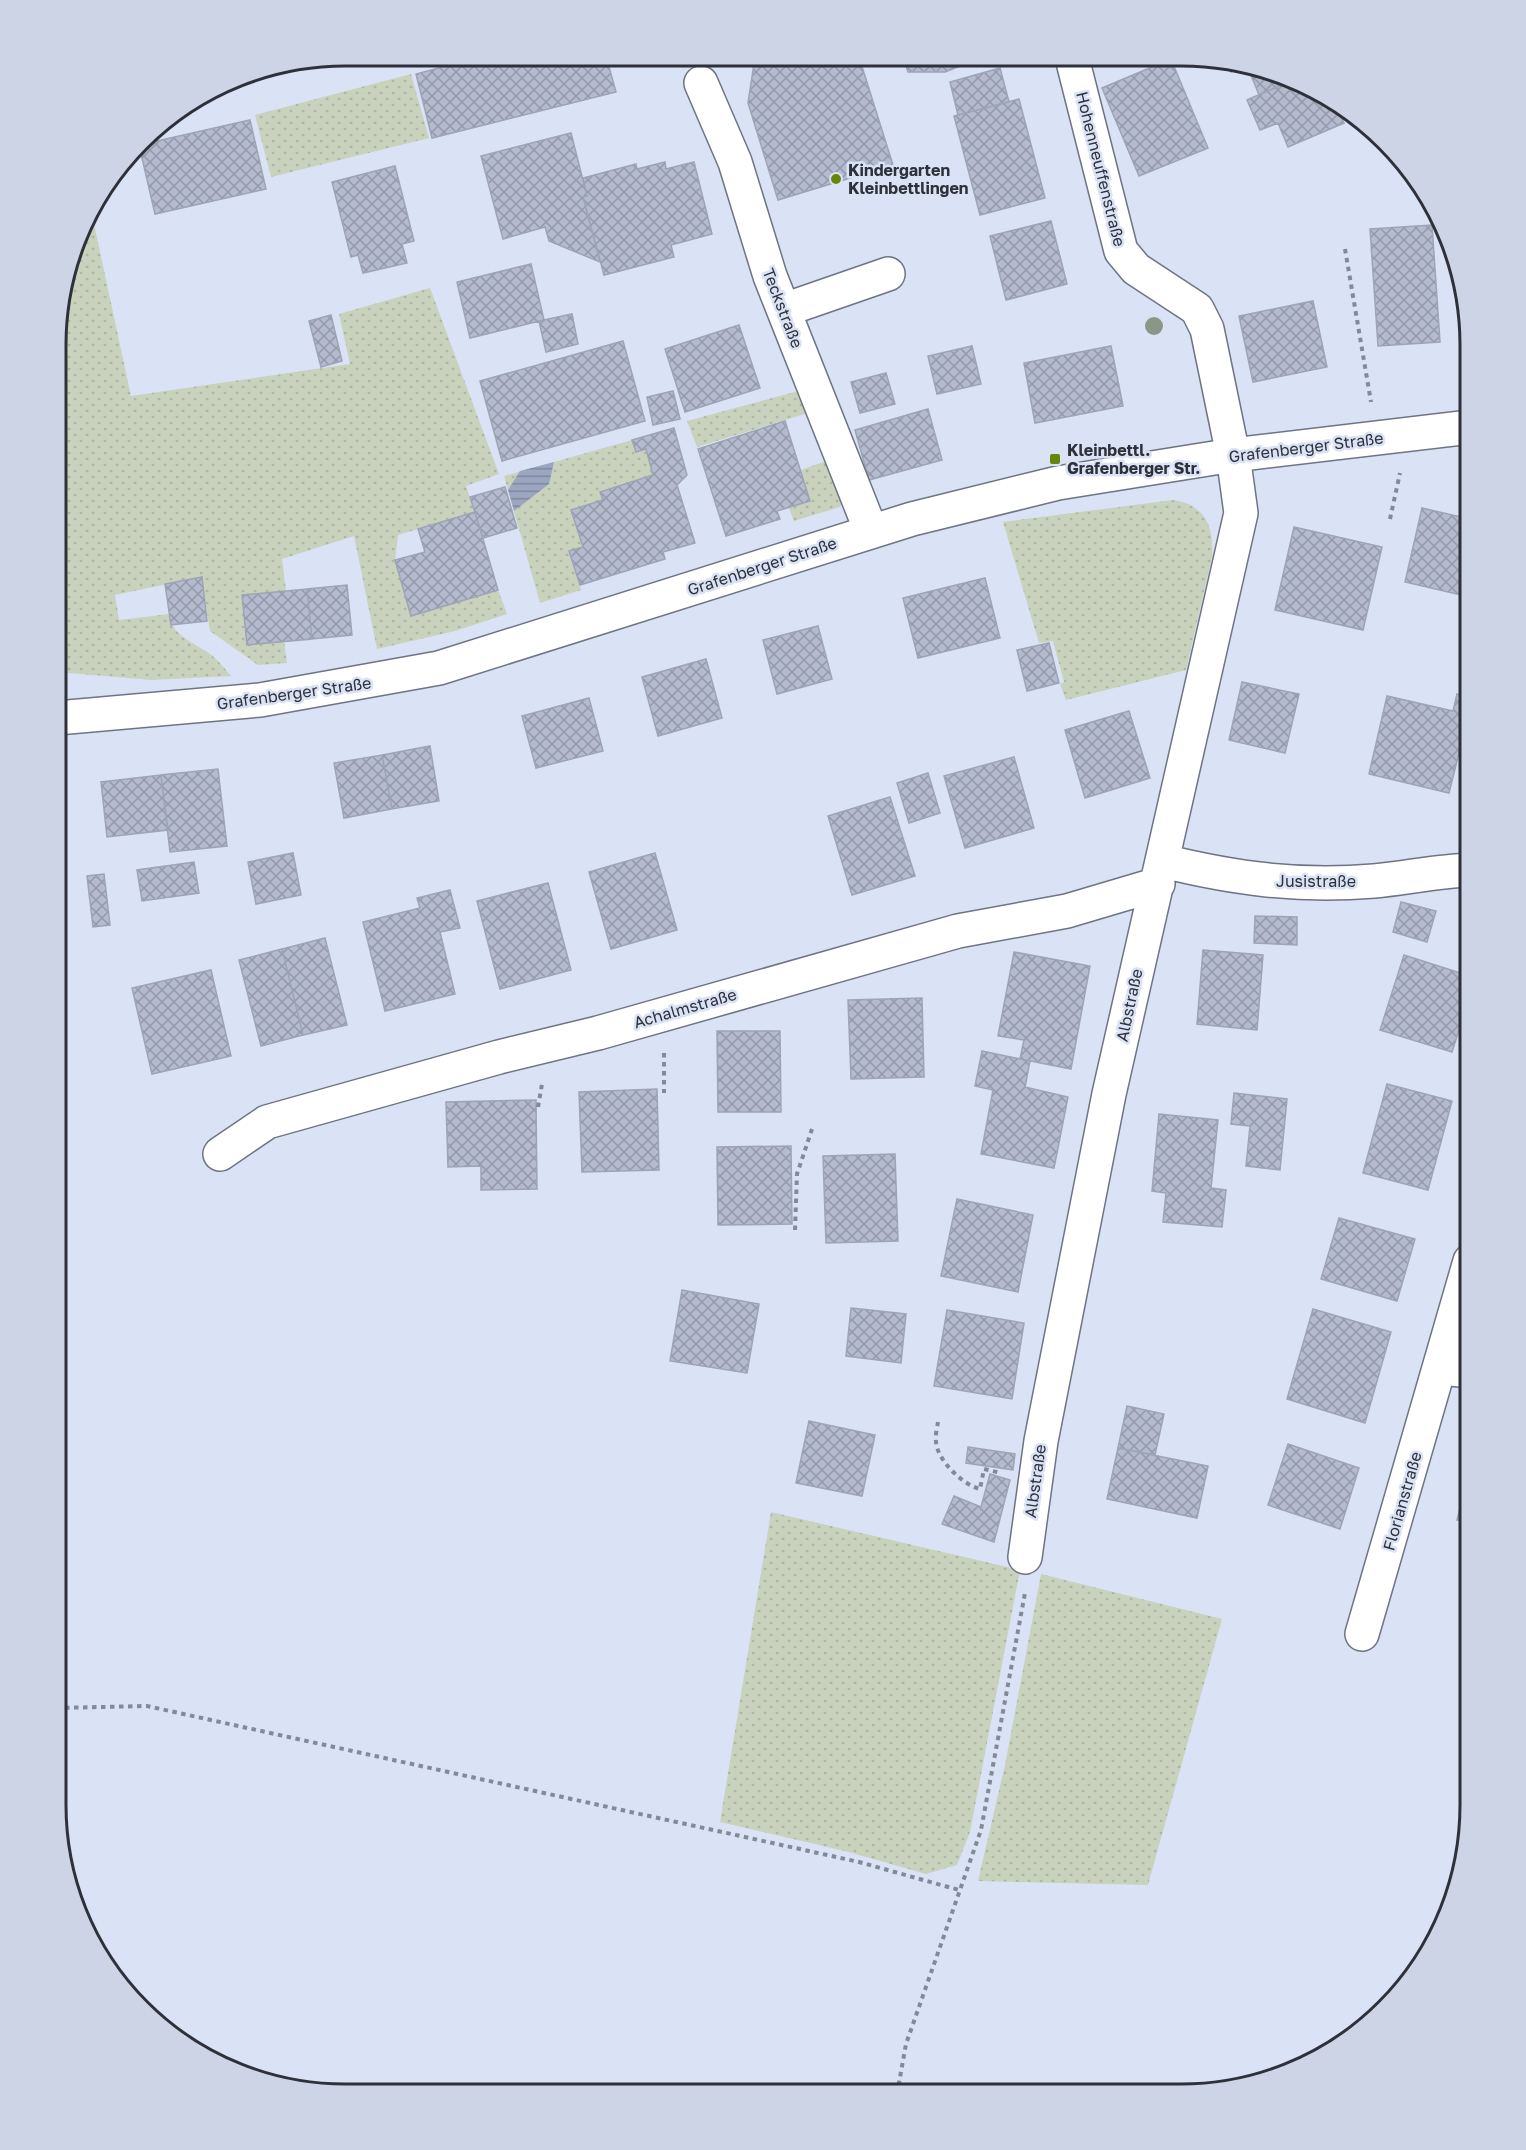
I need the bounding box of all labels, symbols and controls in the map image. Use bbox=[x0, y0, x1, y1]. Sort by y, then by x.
street label: Hohenneuffenstraße bbox=[1072, 89, 1130, 249]
place label: Kindergarten Kleinbettlingen bbox=[848, 160, 969, 198]
marker: Kindergarten Kleinbettlingen bbox=[829, 172, 843, 186]
street label: Teckstraße bbox=[759, 265, 807, 351]
street label: Grafenberger Straße bbox=[1227, 428, 1385, 466]
place label: Kleinbettl. Grafenberger Str. bbox=[1067, 440, 1200, 478]
marker: Kleinbettl. Grafenberger Str. bbox=[1048, 452, 1062, 466]
street label: Grafenberger Straße bbox=[685, 532, 839, 600]
street label: Grafenberger Straße bbox=[215, 672, 373, 714]
street label: Jusistraße bbox=[1276, 871, 1356, 891]
street label: Albstraße bbox=[1112, 967, 1146, 1043]
street label: Achalmstraße bbox=[631, 984, 739, 1032]
street label: Albstraße bbox=[1020, 1443, 1050, 1519]
street label: Florianstraße bbox=[1378, 1449, 1426, 1553]

